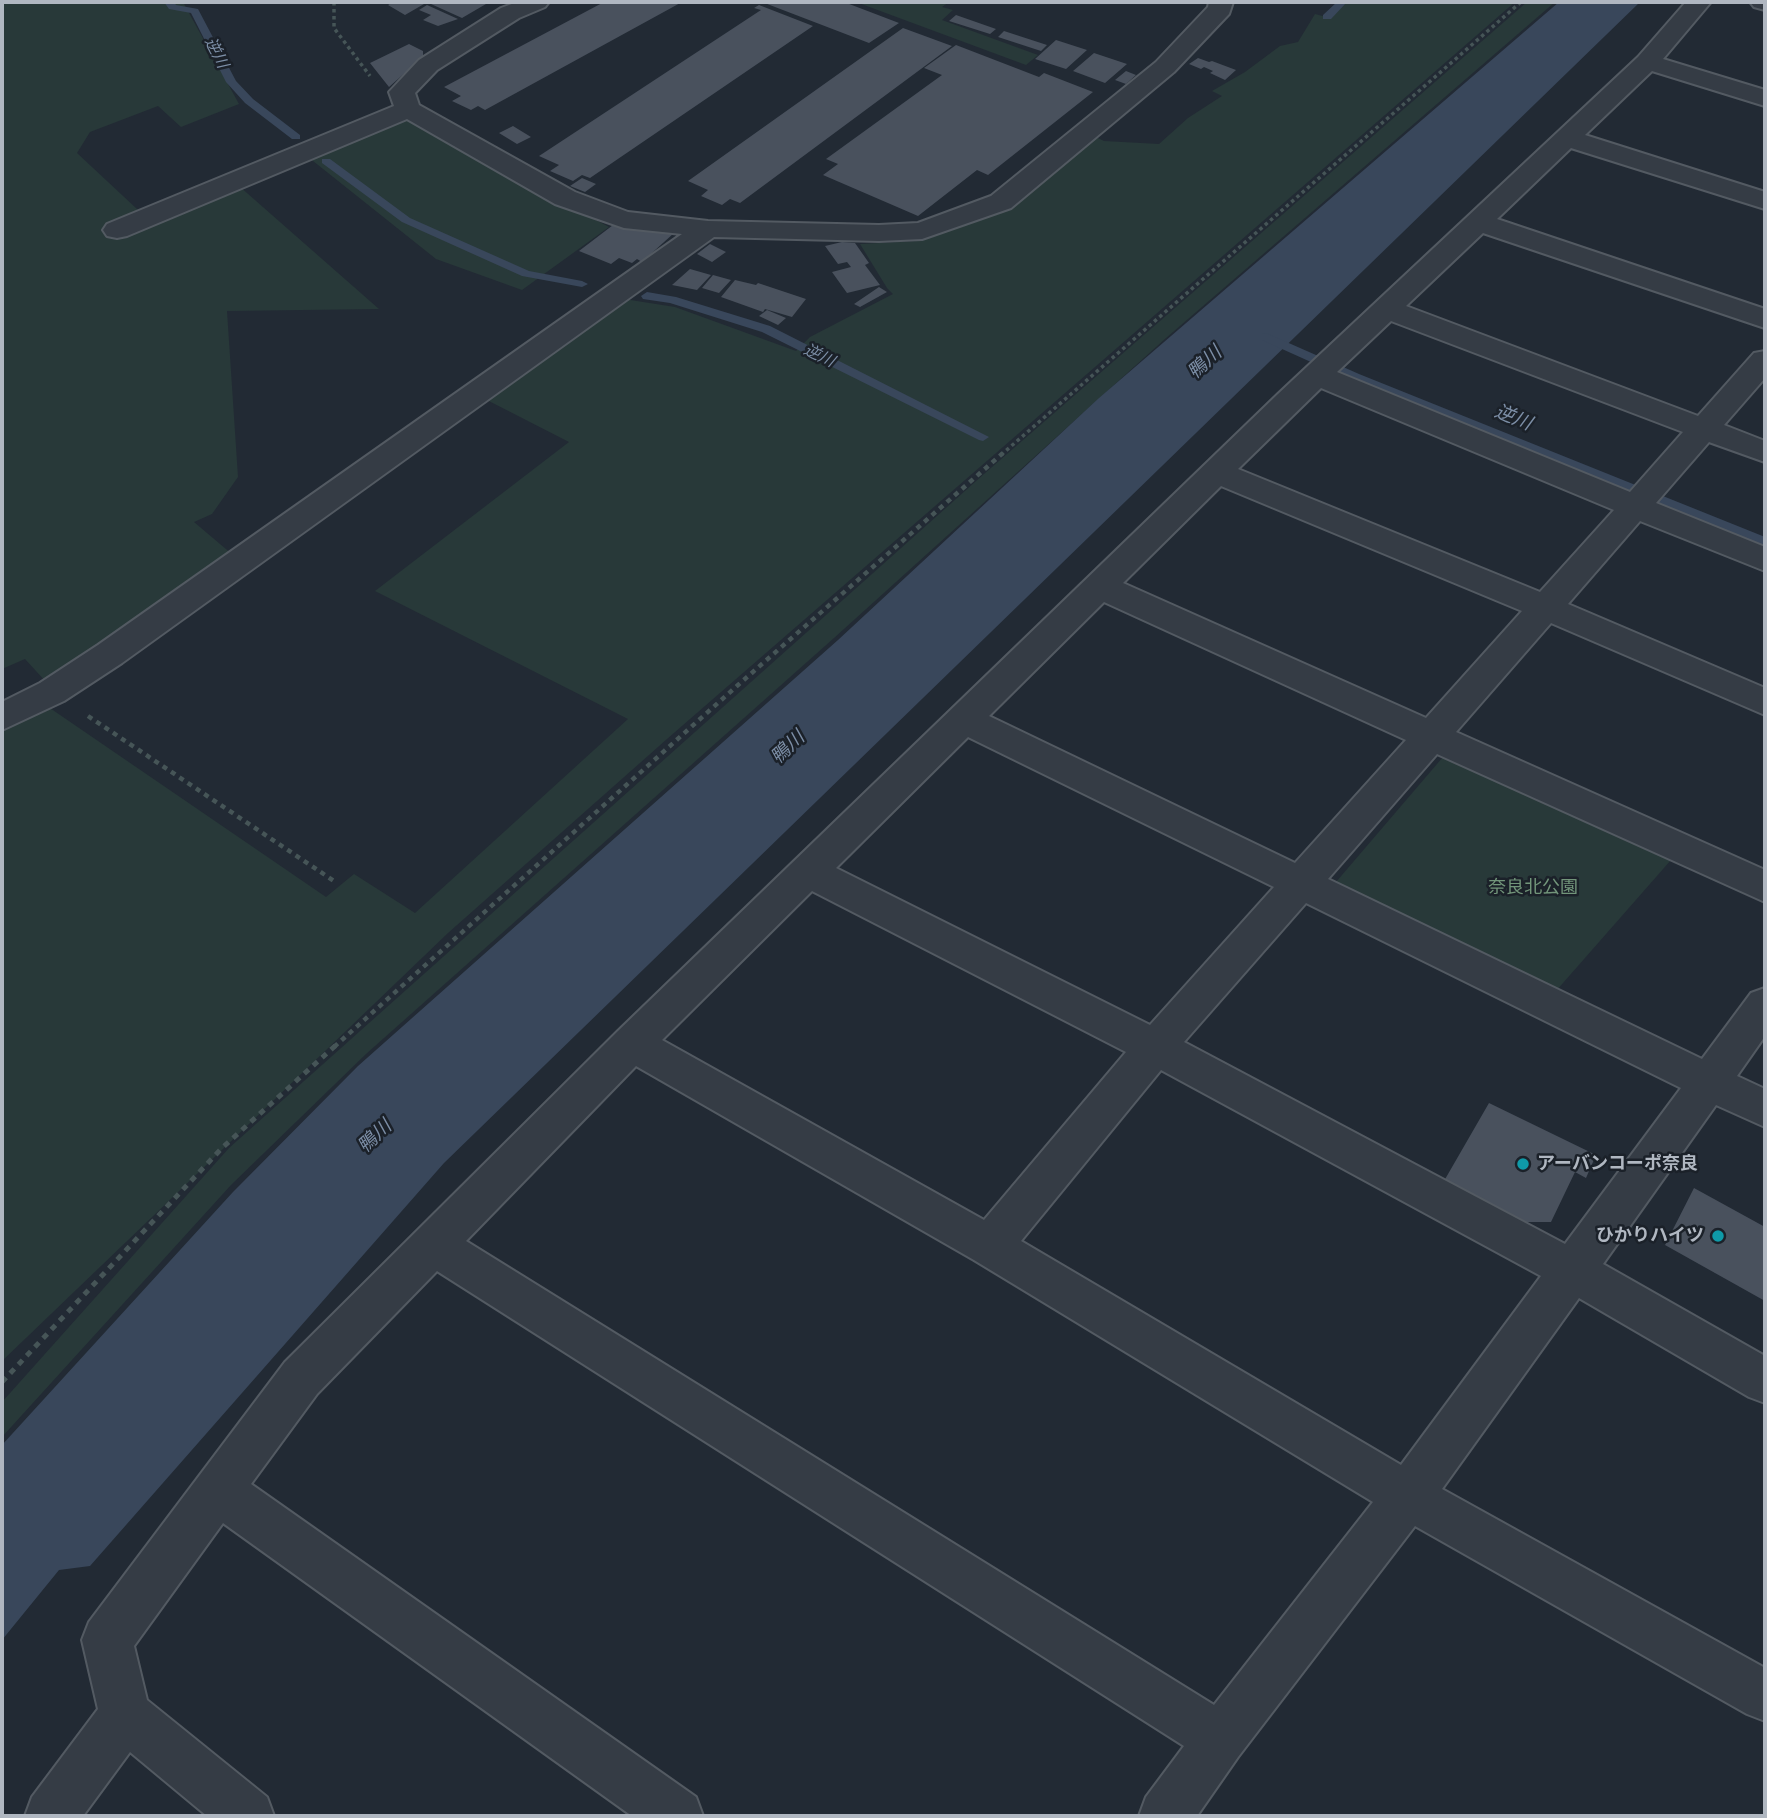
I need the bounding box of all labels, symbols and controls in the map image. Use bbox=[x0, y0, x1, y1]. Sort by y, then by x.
water label: 逆川 bbox=[200, 34, 232, 72]
water label: 逆川 bbox=[800, 340, 838, 372]
water label: 鴨川 bbox=[1183, 342, 1227, 384]
water label: 逆川 bbox=[1491, 400, 1535, 436]
water label: 鴨川 bbox=[766, 727, 810, 769]
park label: 奈良北公園 bbox=[1488, 877, 1578, 899]
water label: 鴨川 bbox=[353, 1116, 397, 1158]
place label: アーバンコーポ奈良 bbox=[1537, 1153, 1698, 1175]
marker: アーバンコーポ奈良 bbox=[1515, 1156, 1531, 1172]
place label: ひかりハイツ bbox=[1596, 1225, 1704, 1247]
marker: ひかりハイツ bbox=[1710, 1228, 1726, 1244]

